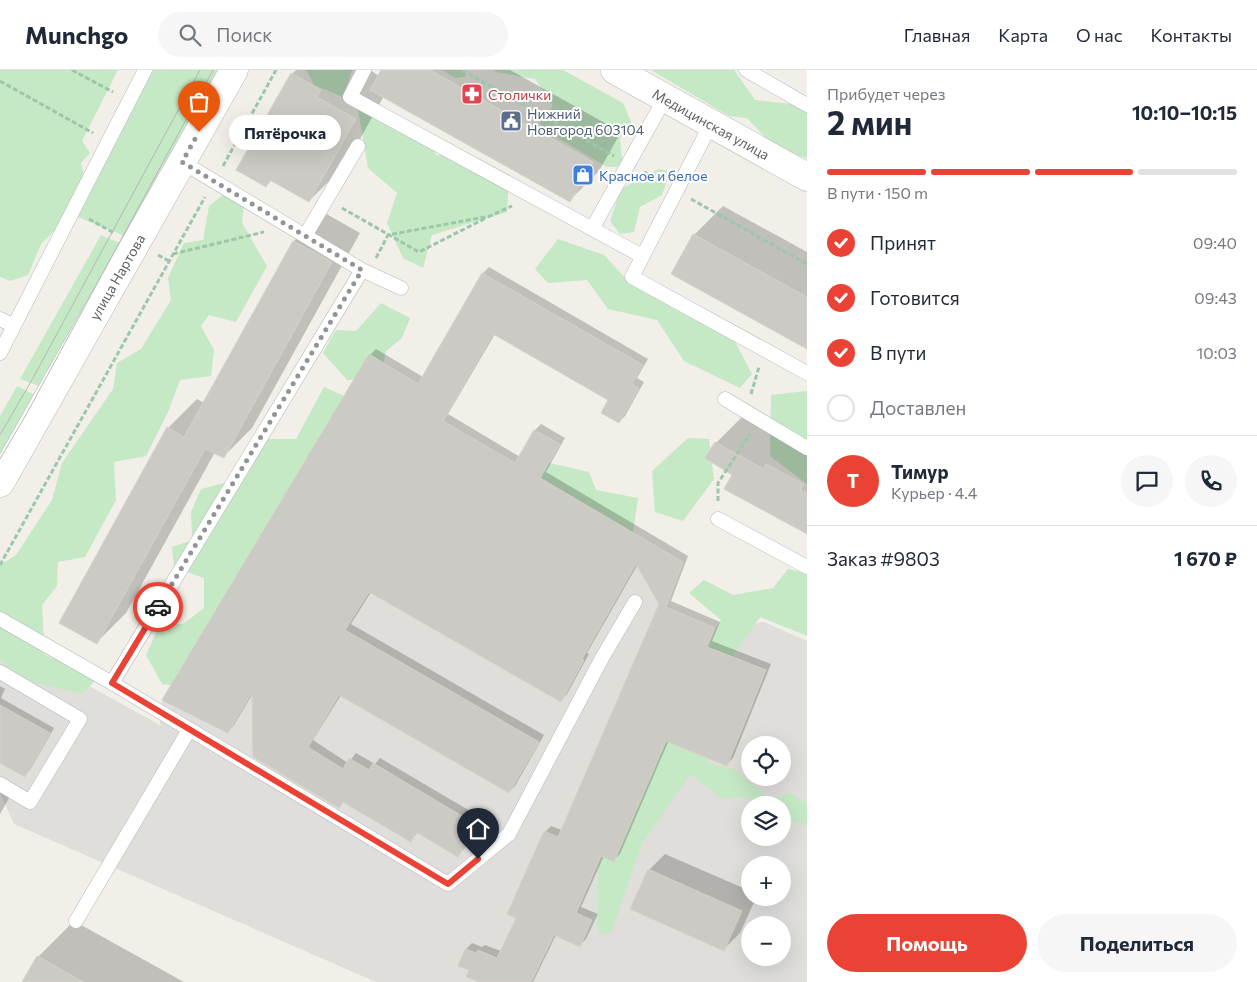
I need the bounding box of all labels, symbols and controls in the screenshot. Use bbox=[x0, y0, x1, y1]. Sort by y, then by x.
search box bbox=[158, 12, 508, 57]
text: Munchgo bbox=[25, 20, 128, 49]
icon: search bbox=[176, 21, 204, 49]
text: Поиск bbox=[216, 23, 272, 46]
text: Главная bbox=[904, 24, 970, 46]
text: Карта bbox=[998, 24, 1048, 46]
text: О нас bbox=[1076, 24, 1123, 46]
text: Контакты bbox=[1151, 24, 1232, 46]
pin bbox=[178, 81, 220, 132]
pharmacy icon: Столички bbox=[460, 82, 484, 106]
text: Прибудет через bbox=[827, 84, 946, 103]
street label: Медицинская улица bbox=[650, 85, 772, 163]
place label: Столички bbox=[488, 86, 551, 103]
icon: bag bbox=[185, 88, 213, 116]
text: 10:10–10:15 bbox=[1132, 101, 1237, 124]
text: 2 мин bbox=[827, 102, 912, 142]
place label: Нижний Новгород 603104 bbox=[527, 105, 645, 138]
public building icon: Нижний Новгород 603104 bbox=[499, 109, 523, 133]
callout: Пятёрочка bbox=[229, 114, 342, 150]
text: Пятёрочка bbox=[244, 123, 326, 142]
shop icon: Красное и белое bbox=[571, 163, 595, 187]
place label: Красное и белое bbox=[599, 167, 708, 184]
text: В пути · 150 m bbox=[827, 183, 928, 202]
icon: check bbox=[827, 229, 855, 257]
street label: улица Нартова bbox=[86, 231, 148, 323]
text: Принят bbox=[870, 231, 936, 254]
text: 09:40 bbox=[1193, 233, 1237, 252]
icon: check bbox=[827, 284, 855, 312]
text: Готовится bbox=[870, 286, 960, 309]
text: 09:43 bbox=[1194, 288, 1237, 307]
icon: check bbox=[827, 339, 855, 367]
text: В пути bbox=[870, 341, 926, 364]
text: 10:03 bbox=[1196, 343, 1237, 362]
text: Доставлен bbox=[870, 396, 966, 419]
button: chat bbox=[1121, 455, 1173, 507]
button: phone bbox=[1185, 455, 1237, 507]
text: Тимур bbox=[891, 460, 949, 483]
text: Т bbox=[847, 469, 859, 492]
text: Курьер · 4.4 bbox=[891, 483, 977, 502]
text: Заказ #9803 bbox=[827, 547, 940, 570]
text: 1 670 ₽ bbox=[1174, 547, 1237, 570]
courier bbox=[133, 582, 183, 632]
icon: car bbox=[144, 593, 172, 621]
map controls bbox=[741, 736, 791, 966]
button: locate bbox=[741, 736, 791, 786]
button: layers bbox=[741, 796, 791, 846]
pin bbox=[457, 808, 499, 859]
icon: home bbox=[464, 815, 492, 843]
button: + bbox=[741, 856, 791, 906]
button: Помощь bbox=[827, 914, 1027, 972]
button: Поделиться bbox=[1037, 914, 1237, 972]
button: − bbox=[741, 916, 791, 966]

